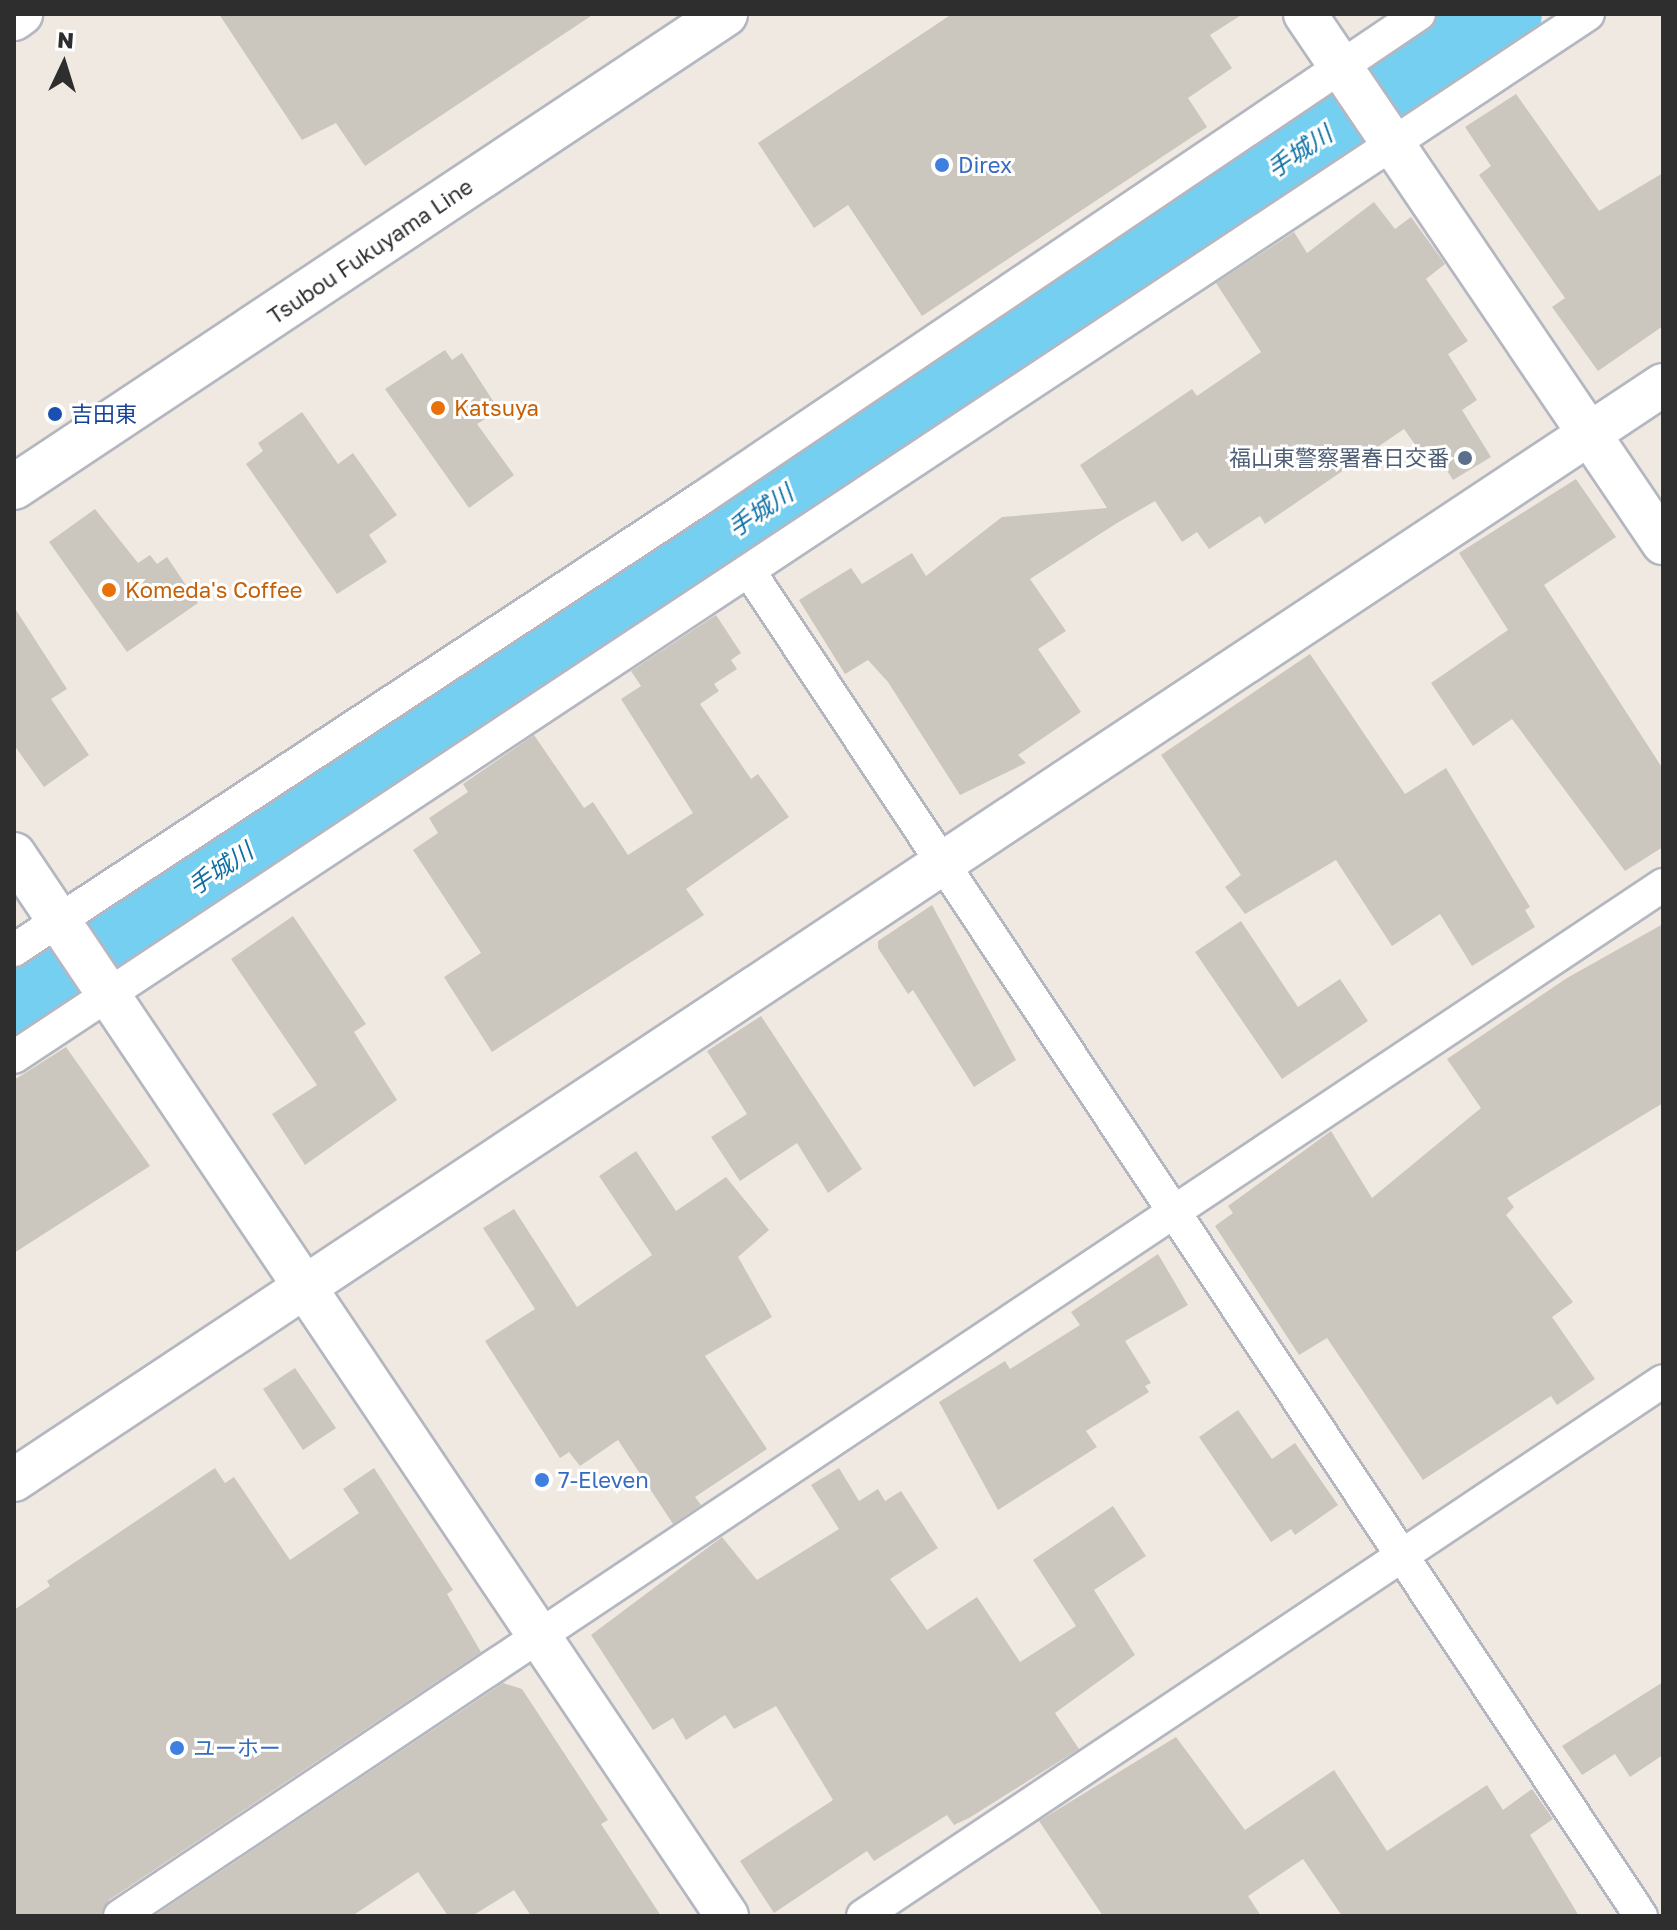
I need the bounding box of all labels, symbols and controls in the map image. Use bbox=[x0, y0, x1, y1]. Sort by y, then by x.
north arrow bbox=[24, 24, 104, 104]
text: N bbox=[56, 26, 75, 54]
water label: 手城川 bbox=[1261, 119, 1337, 183]
place label: Direx bbox=[958, 152, 1012, 178]
marker: Direx bbox=[933, 156, 951, 174]
street label: Tsubou Fukuyama Line bbox=[263, 173, 477, 329]
place label: Katsuya bbox=[454, 395, 539, 421]
marker: Katsuya bbox=[429, 399, 447, 417]
place label: 吉田東 bbox=[71, 401, 137, 427]
marker: 吉田東 bbox=[46, 405, 64, 423]
place label: 福山東警察署春日交番 bbox=[1229, 445, 1449, 471]
marker: 福山東警察署春日交番 bbox=[1456, 449, 1474, 467]
water label: 手城川 bbox=[722, 478, 798, 542]
place label: Komeda's Coffee bbox=[125, 577, 302, 603]
marker: Komeda's Coffee bbox=[100, 581, 118, 599]
water label: 手城川 bbox=[182, 836, 258, 900]
place label: 7-Eleven bbox=[558, 1467, 649, 1493]
marker: 7-Eleven bbox=[533, 1471, 551, 1489]
place label: ユーホー bbox=[193, 1735, 281, 1761]
marker: ユーホー bbox=[168, 1739, 186, 1757]

